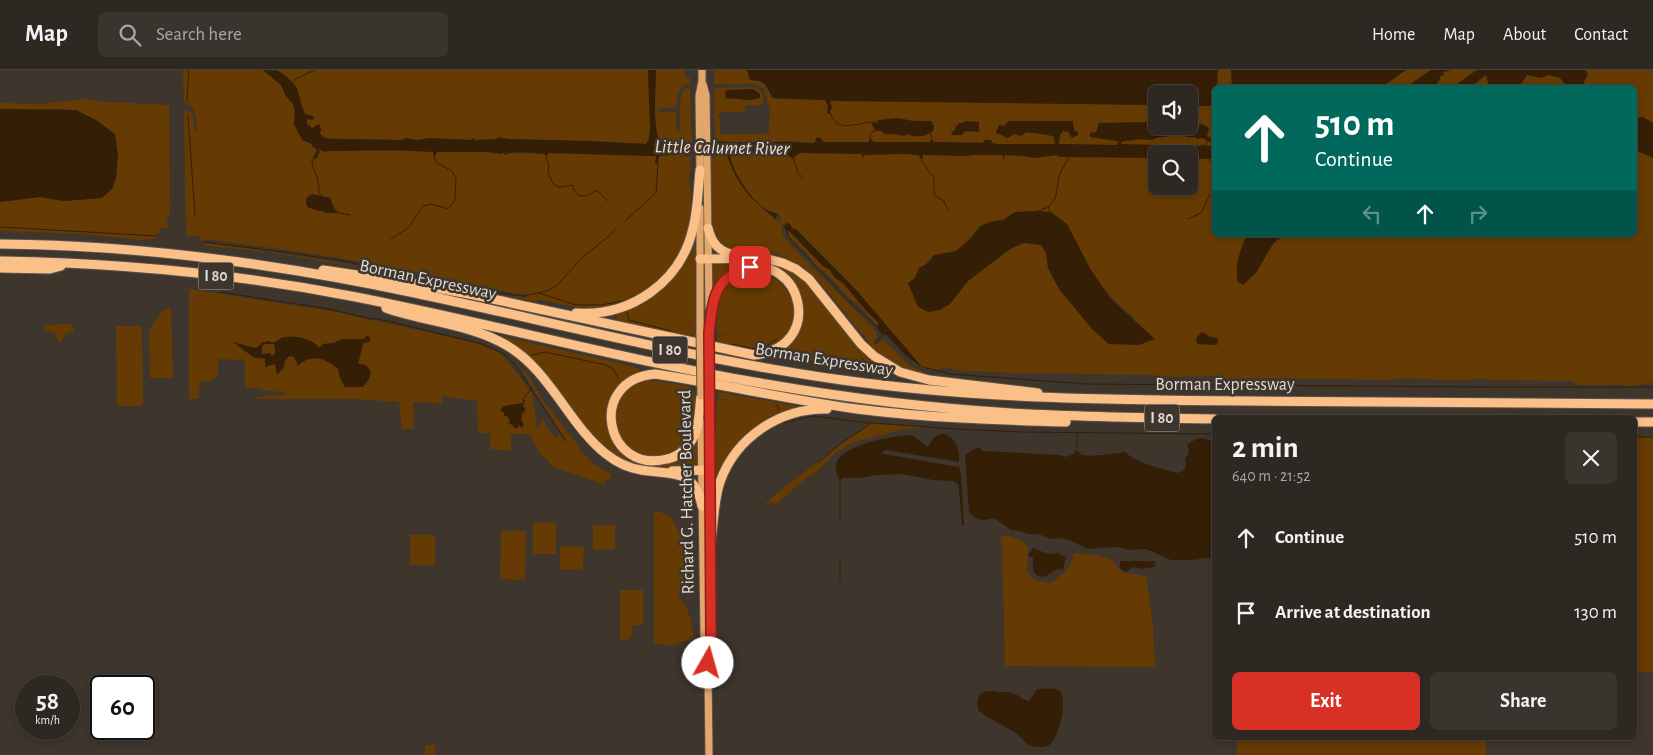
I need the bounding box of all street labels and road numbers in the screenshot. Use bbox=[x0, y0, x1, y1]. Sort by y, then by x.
street label: Borman Expressway bbox=[358, 257, 498, 303]
road number: I 80 bbox=[198, 262, 234, 290]
road number: I 80 bbox=[652, 336, 688, 364]
street label: Borman Expressway bbox=[754, 340, 894, 380]
street label: Borman Expressway bbox=[1155, 376, 1295, 394]
street label: Richard G. Hatcher Boulevard bbox=[676, 389, 698, 595]
road number: I 80 bbox=[1144, 404, 1180, 432]

